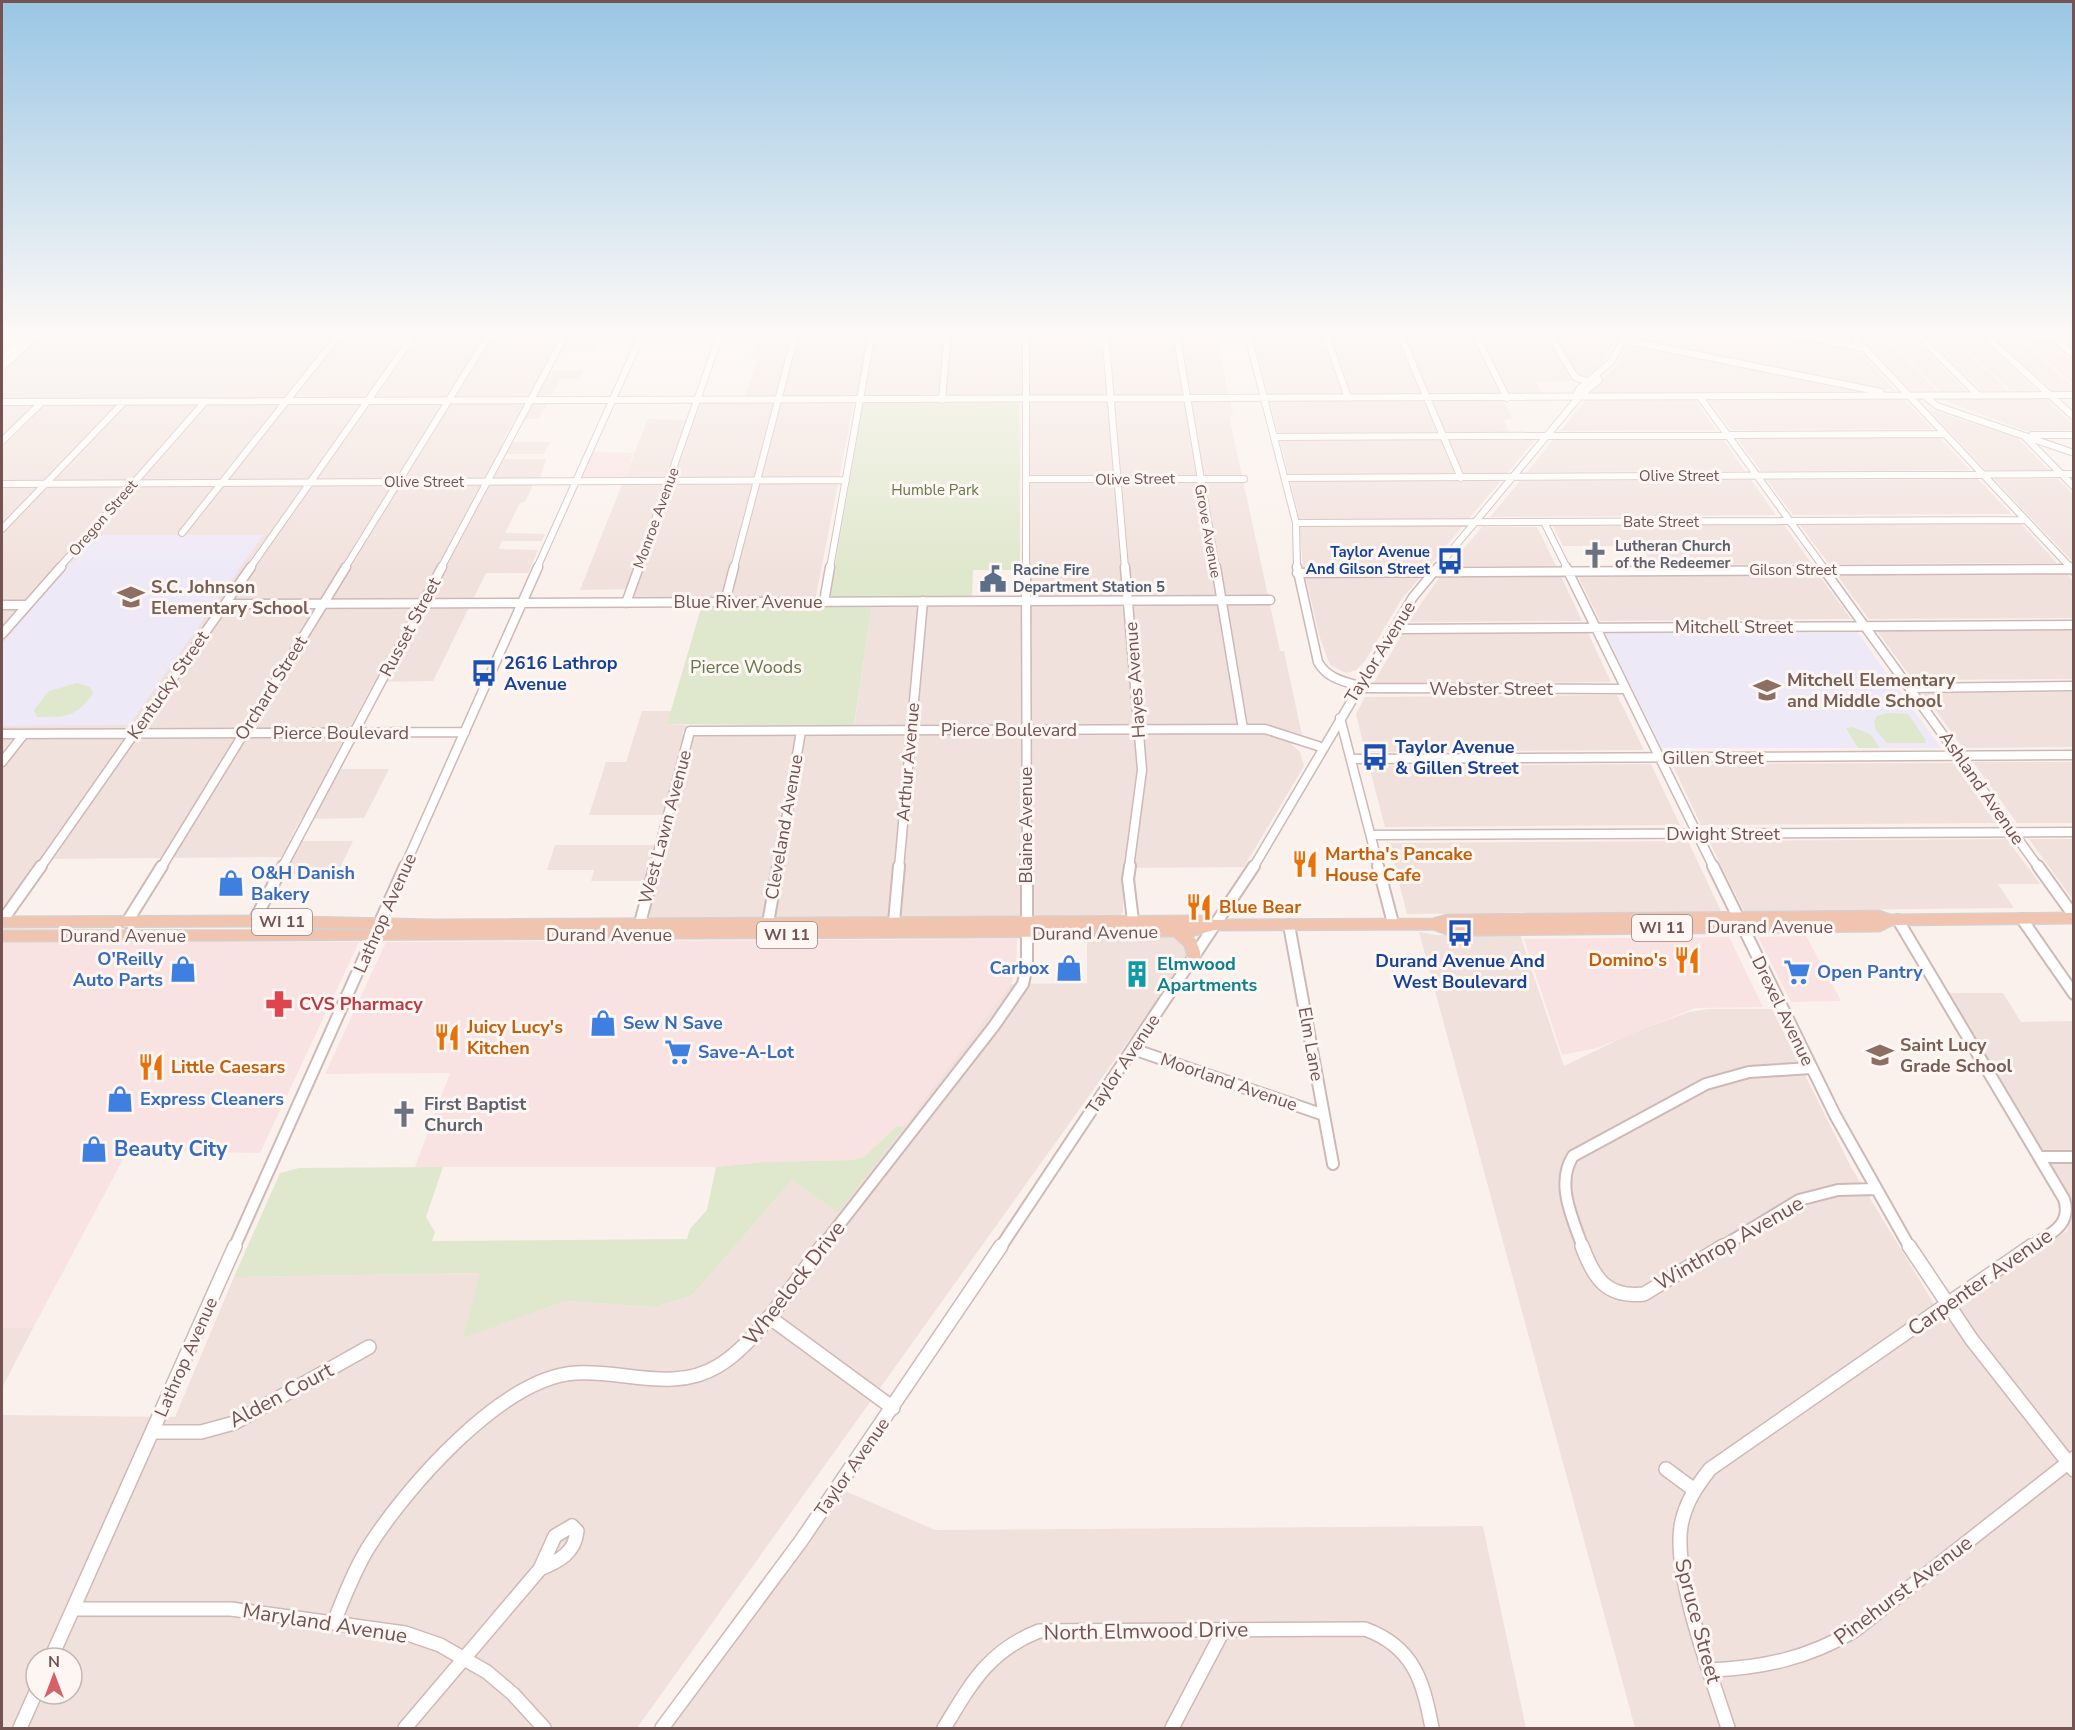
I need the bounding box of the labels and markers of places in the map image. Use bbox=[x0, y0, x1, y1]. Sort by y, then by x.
place label: Lutheran Church of the Redeemer bbox=[1615, 536, 1731, 573]
church icon: Lutheran Church of the Redeemer bbox=[1580, 540, 1610, 570]
place label: Taylor Avenue And Gilson Street bbox=[1306, 542, 1430, 579]
bus stop icon: Taylor Avenue And Gilson Street bbox=[1435, 546, 1465, 576]
place label: Racine Fire Department Station 5 bbox=[1013, 560, 1165, 597]
public building icon: Racine Fire Department Station 5 bbox=[978, 564, 1008, 594]
place label: S.C. Johnson Elementary School bbox=[151, 575, 309, 620]
school or university icon: S.C. Johnson Elementary School bbox=[116, 582, 146, 612]
place label: 2616 Lathrop Avenue bbox=[504, 651, 618, 696]
bus stop icon: 2616 Lathrop Avenue bbox=[469, 658, 499, 688]
place label: Mitchell Elementary and Middle School bbox=[1787, 668, 1956, 713]
school or university icon: Mitchell Elementary and Middle School bbox=[1752, 675, 1782, 705]
place label: Taylor Avenue & Gillen Street bbox=[1395, 735, 1519, 780]
bus stop icon: Taylor Avenue & Gillen Street bbox=[1360, 742, 1390, 772]
place label: Martha's Pancake House Cafe bbox=[1325, 842, 1473, 887]
restaurant icon: Martha's Pancake House Cafe bbox=[1290, 849, 1320, 879]
place label: O&H Danish Bakery bbox=[251, 861, 355, 906]
shop icon: O&H Danish Bakery bbox=[216, 868, 246, 898]
restaurant icon: Blue Bear bbox=[1184, 892, 1214, 922]
place label: Blue Bear bbox=[1219, 895, 1301, 919]
bus stop icon: Durand Avenue And West Boulevard bbox=[1445, 918, 1475, 948]
restaurant icon: Domino's bbox=[1672, 945, 1702, 975]
place label: O'Reilly Auto Parts bbox=[73, 947, 164, 992]
place label: Domino's bbox=[1589, 948, 1667, 972]
place label: Durand Avenue And West Boulevard bbox=[1375, 949, 1545, 994]
place label: Elmwood Apartments bbox=[1157, 952, 1257, 997]
shop icon: Carbox bbox=[1054, 953, 1084, 983]
shop icon: O'Reilly Auto Parts bbox=[168, 954, 198, 984]
place label: Carbox bbox=[989, 956, 1049, 980]
supermarket icon: Open Pantry bbox=[1782, 957, 1812, 987]
building icon: Elmwood Apartments bbox=[1122, 959, 1152, 989]
place label: Open Pantry bbox=[1817, 960, 1923, 984]
pharmacy icon: CVS Pharmacy bbox=[264, 989, 294, 1019]
place label: CVS Pharmacy bbox=[299, 992, 423, 1016]
shop icon: Sew N Save bbox=[588, 1008, 618, 1038]
place label: Sew N Save bbox=[623, 1011, 723, 1035]
place label: Juicy Lucy's Kitchen bbox=[466, 1015, 563, 1060]
restaurant icon: Juicy Lucy's Kitchen bbox=[432, 1022, 462, 1052]
place label: Saint Lucy Grade School bbox=[1900, 1033, 2013, 1078]
supermarket icon: Save-A-Lot bbox=[663, 1037, 693, 1067]
place label: Save-A-Lot bbox=[698, 1040, 794, 1064]
school or university icon: Saint Lucy Grade School bbox=[1865, 1040, 1895, 1070]
restaurant icon: Little Caesars bbox=[136, 1052, 166, 1082]
place label: Little Caesars bbox=[171, 1055, 285, 1079]
shop icon: Express Cleaners bbox=[105, 1084, 135, 1114]
place label: Express Cleaners bbox=[140, 1087, 284, 1111]
place label: First Baptist Church bbox=[424, 1092, 526, 1137]
church icon: First Baptist Church bbox=[389, 1099, 419, 1129]
shop icon: Beauty City bbox=[79, 1134, 109, 1164]
place label: Beauty City bbox=[114, 1135, 228, 1163]

